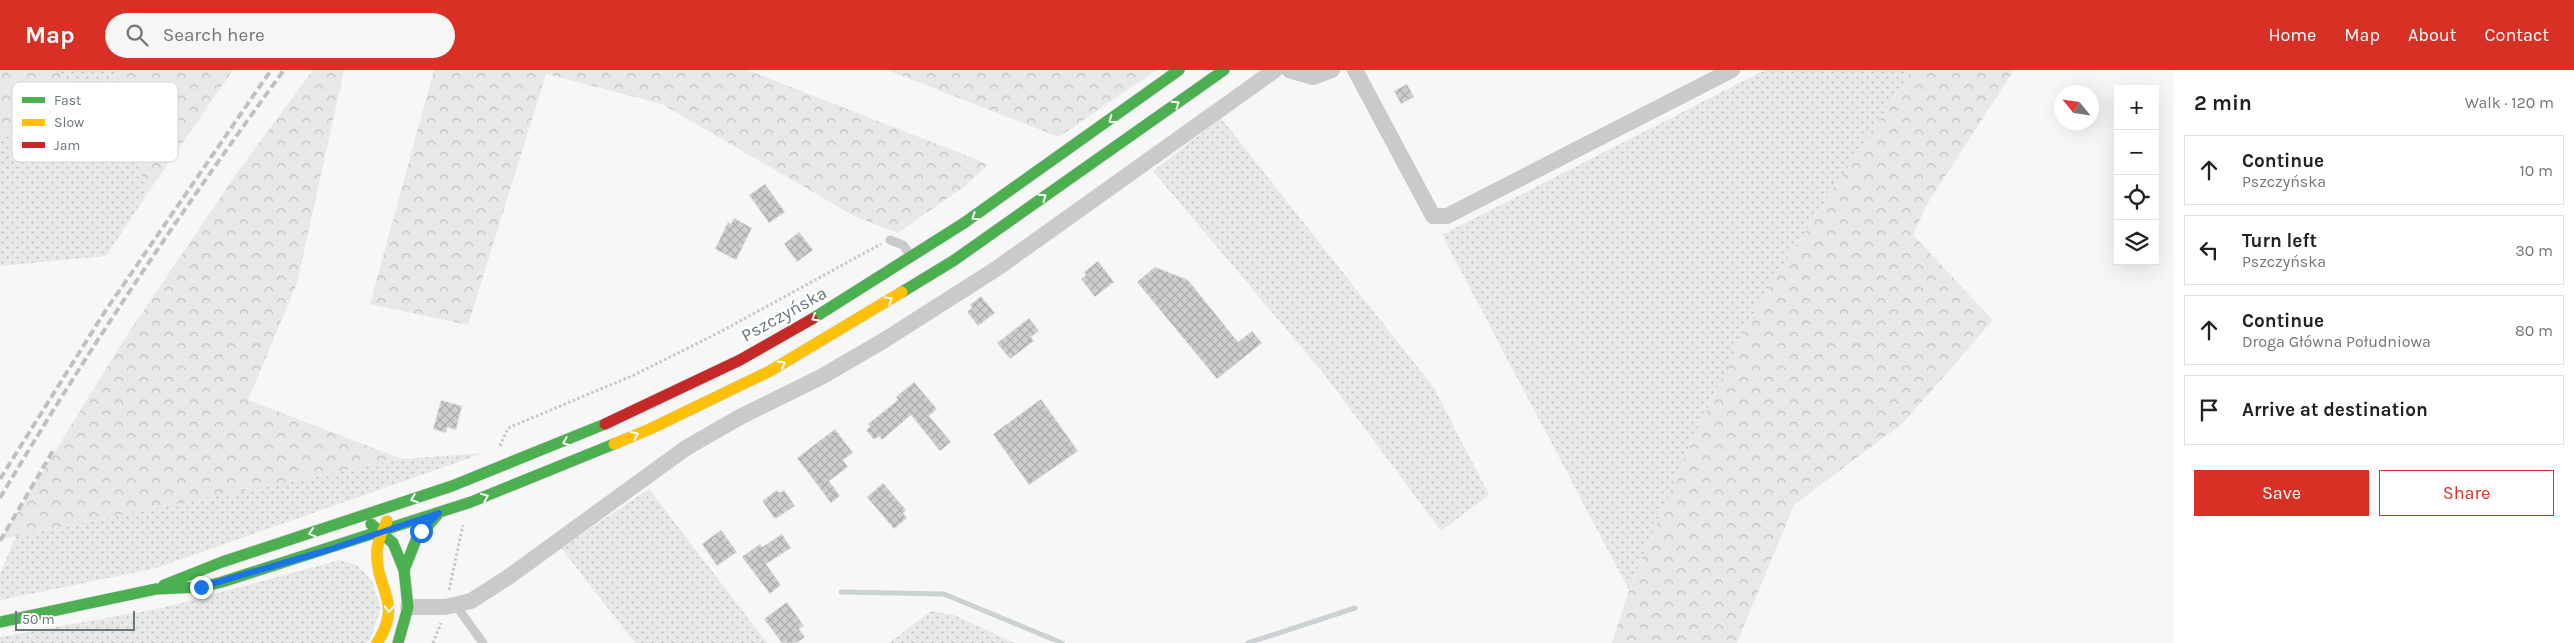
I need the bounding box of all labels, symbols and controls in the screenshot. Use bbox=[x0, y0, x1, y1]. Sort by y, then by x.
search box bbox=[105, 13, 455, 58]
text: Map bbox=[25, 21, 75, 49]
icon: search bbox=[123, 21, 151, 49]
text: Search here bbox=[163, 24, 265, 46]
text: Home bbox=[2268, 24, 2316, 46]
text: Map bbox=[2344, 24, 2380, 46]
text: About bbox=[2408, 24, 2457, 46]
text: Contact bbox=[2485, 24, 2549, 46]
legend bbox=[12, 82, 178, 162]
north arrow bbox=[2054, 85, 2099, 130]
map controls bbox=[2114, 85, 2159, 265]
button: + bbox=[2114, 85, 2159, 130]
text: 2 min bbox=[2194, 91, 2252, 115]
text: Fast bbox=[54, 92, 81, 109]
text: Walk · 120 m bbox=[2465, 93, 2554, 112]
one-way arrow bbox=[1170, 101, 1180, 110]
text: Slow bbox=[54, 114, 84, 131]
one-way arrow bbox=[1108, 114, 1118, 123]
button: − bbox=[2114, 130, 2159, 175]
text: Jam bbox=[54, 137, 80, 154]
text: Continue bbox=[2242, 150, 2324, 172]
icon: ahead bbox=[2195, 156, 2223, 184]
text: 10 m bbox=[2519, 161, 2553, 180]
text: Pszczyńska bbox=[2242, 172, 2326, 191]
button: locate bbox=[2114, 175, 2159, 220]
one-way arrow bbox=[1037, 194, 1047, 203]
one-way arrow bbox=[972, 211, 981, 220]
button: layers bbox=[2114, 220, 2159, 265]
text: Turn left bbox=[2242, 230, 2317, 252]
icon: left bbox=[2195, 236, 2223, 264]
text: 30 m bbox=[2515, 241, 2553, 260]
text: Pszczyńska bbox=[2242, 252, 2326, 271]
street label: Pszczyńska bbox=[737, 281, 831, 347]
one-way arrow bbox=[884, 297, 893, 307]
text: Continue bbox=[2242, 310, 2324, 332]
one-way arrow bbox=[811, 311, 820, 321]
icon: ahead bbox=[2195, 316, 2223, 344]
text: 80 m bbox=[2515, 321, 2553, 340]
text: Droga Główna Południowa bbox=[2242, 332, 2431, 351]
one-way arrow bbox=[776, 361, 785, 371]
icon: arrive bbox=[2195, 396, 2223, 424]
text: Arrive at destination bbox=[2242, 399, 2428, 421]
one-way arrow bbox=[631, 431, 639, 441]
one-way arrow bbox=[562, 435, 571, 446]
button: Save bbox=[2194, 470, 2369, 516]
button: Share bbox=[2379, 470, 2554, 516]
one-way arrow bbox=[480, 492, 489, 503]
one-way arrow bbox=[410, 493, 419, 503]
route start bbox=[410, 520, 433, 543]
one-way arrow bbox=[309, 528, 317, 538]
route end bbox=[190, 576, 213, 599]
one-way arrow bbox=[384, 605, 394, 613]
scale bar bbox=[15, 608, 135, 631]
text: 50 m bbox=[22, 611, 55, 628]

